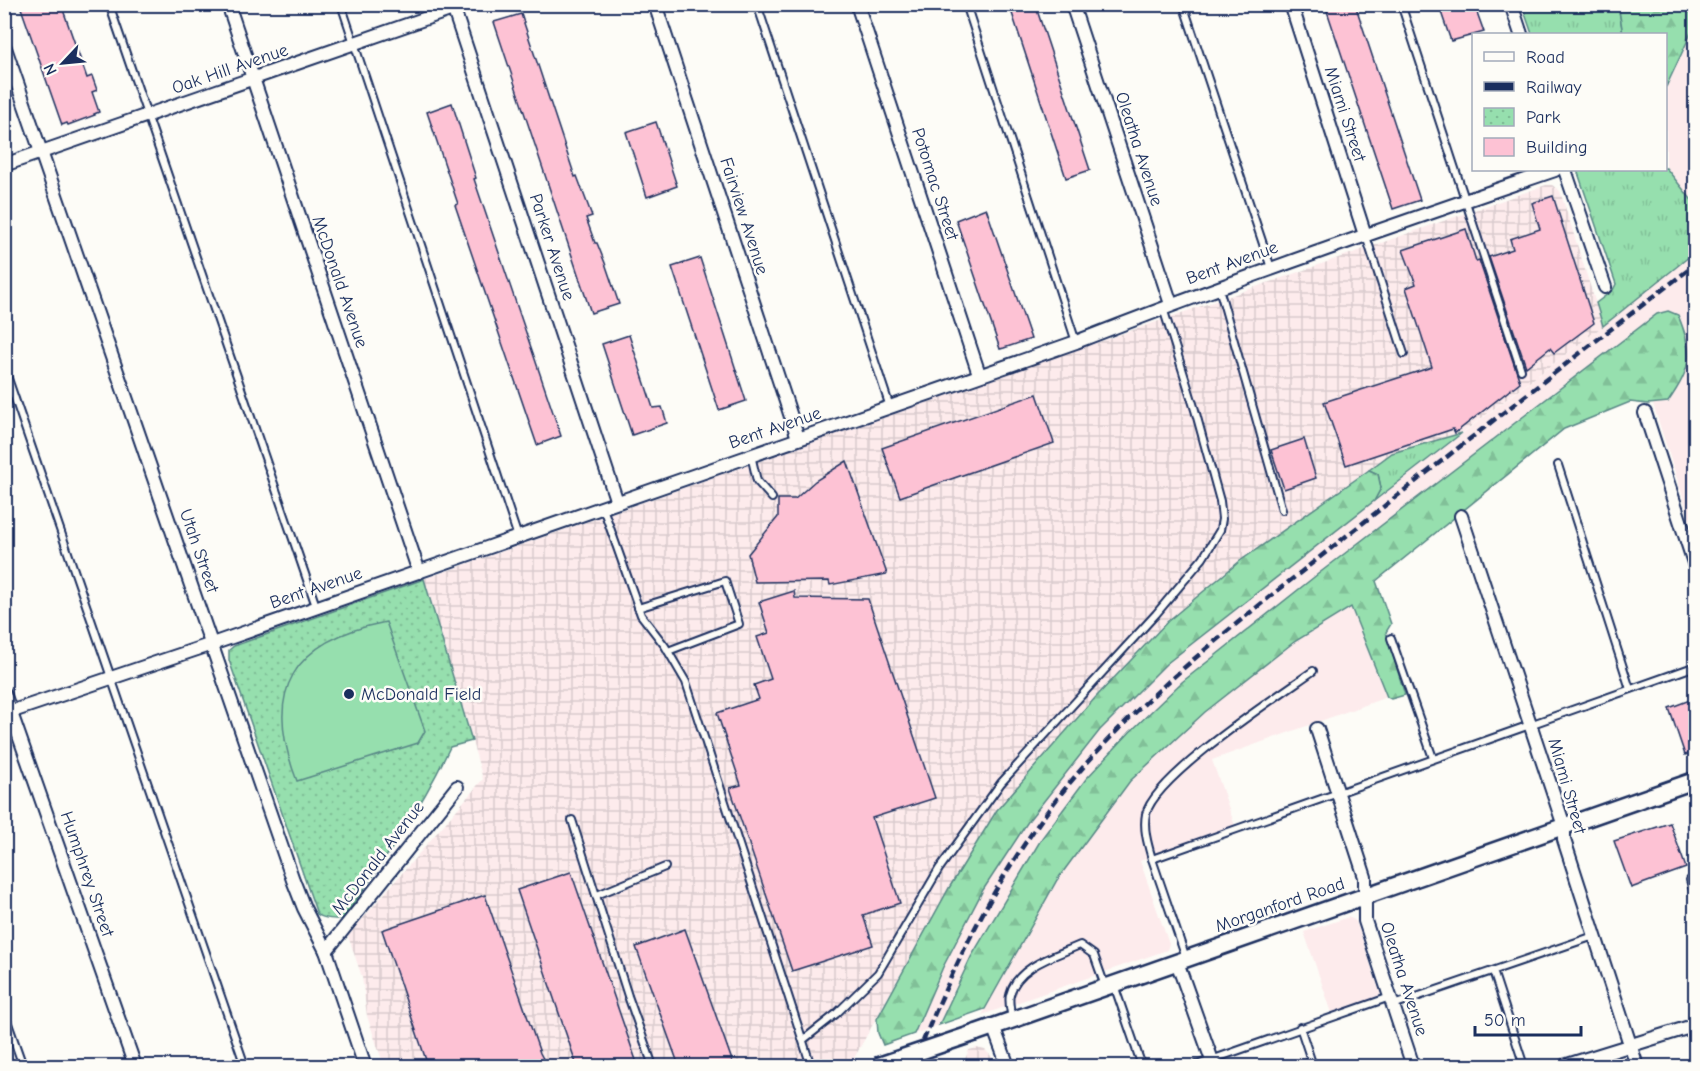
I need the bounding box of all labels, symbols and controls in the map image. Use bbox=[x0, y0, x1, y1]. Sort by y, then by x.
north arrow bbox=[33, 33, 93, 93]
legend bbox=[1472, 33, 1667, 171]
street label: Oak Hill Avenue bbox=[169, 39, 291, 99]
text: Road bbox=[1526, 47, 1565, 68]
text: N bbox=[40, 61, 61, 78]
street label: Miami Street bbox=[1320, 64, 1370, 165]
text: Railway bbox=[1526, 77, 1583, 98]
street label: Oleatha Avenue bbox=[1111, 89, 1167, 209]
text: Park bbox=[1526, 107, 1561, 128]
street label: Potomac Street bbox=[907, 125, 963, 244]
text: Building bbox=[1526, 137, 1588, 158]
street label: Fairview Avenue bbox=[715, 155, 773, 277]
street label: Parker Avenue bbox=[525, 191, 579, 303]
street label: McDonald Avenue bbox=[308, 213, 372, 351]
street label: Bent Avenue bbox=[1183, 237, 1281, 289]
street label: Bent Avenue bbox=[726, 402, 824, 454]
street label: Utah Street bbox=[175, 506, 223, 596]
street label: Bent Avenue bbox=[267, 562, 365, 614]
place label: McDonald Field bbox=[361, 684, 481, 705]
marker: McDonald Field bbox=[342, 687, 356, 701]
street label: Miami Street bbox=[1543, 736, 1591, 837]
street label: McDonald Avenue bbox=[327, 797, 429, 919]
street label: Humphrey Street bbox=[56, 809, 119, 940]
street label: Morganford Road bbox=[1213, 873, 1347, 937]
street label: Oleatha Avenue bbox=[1376, 919, 1432, 1039]
scale bar bbox=[1475, 999, 1582, 1037]
text: 50 m bbox=[1484, 1010, 1526, 1031]

